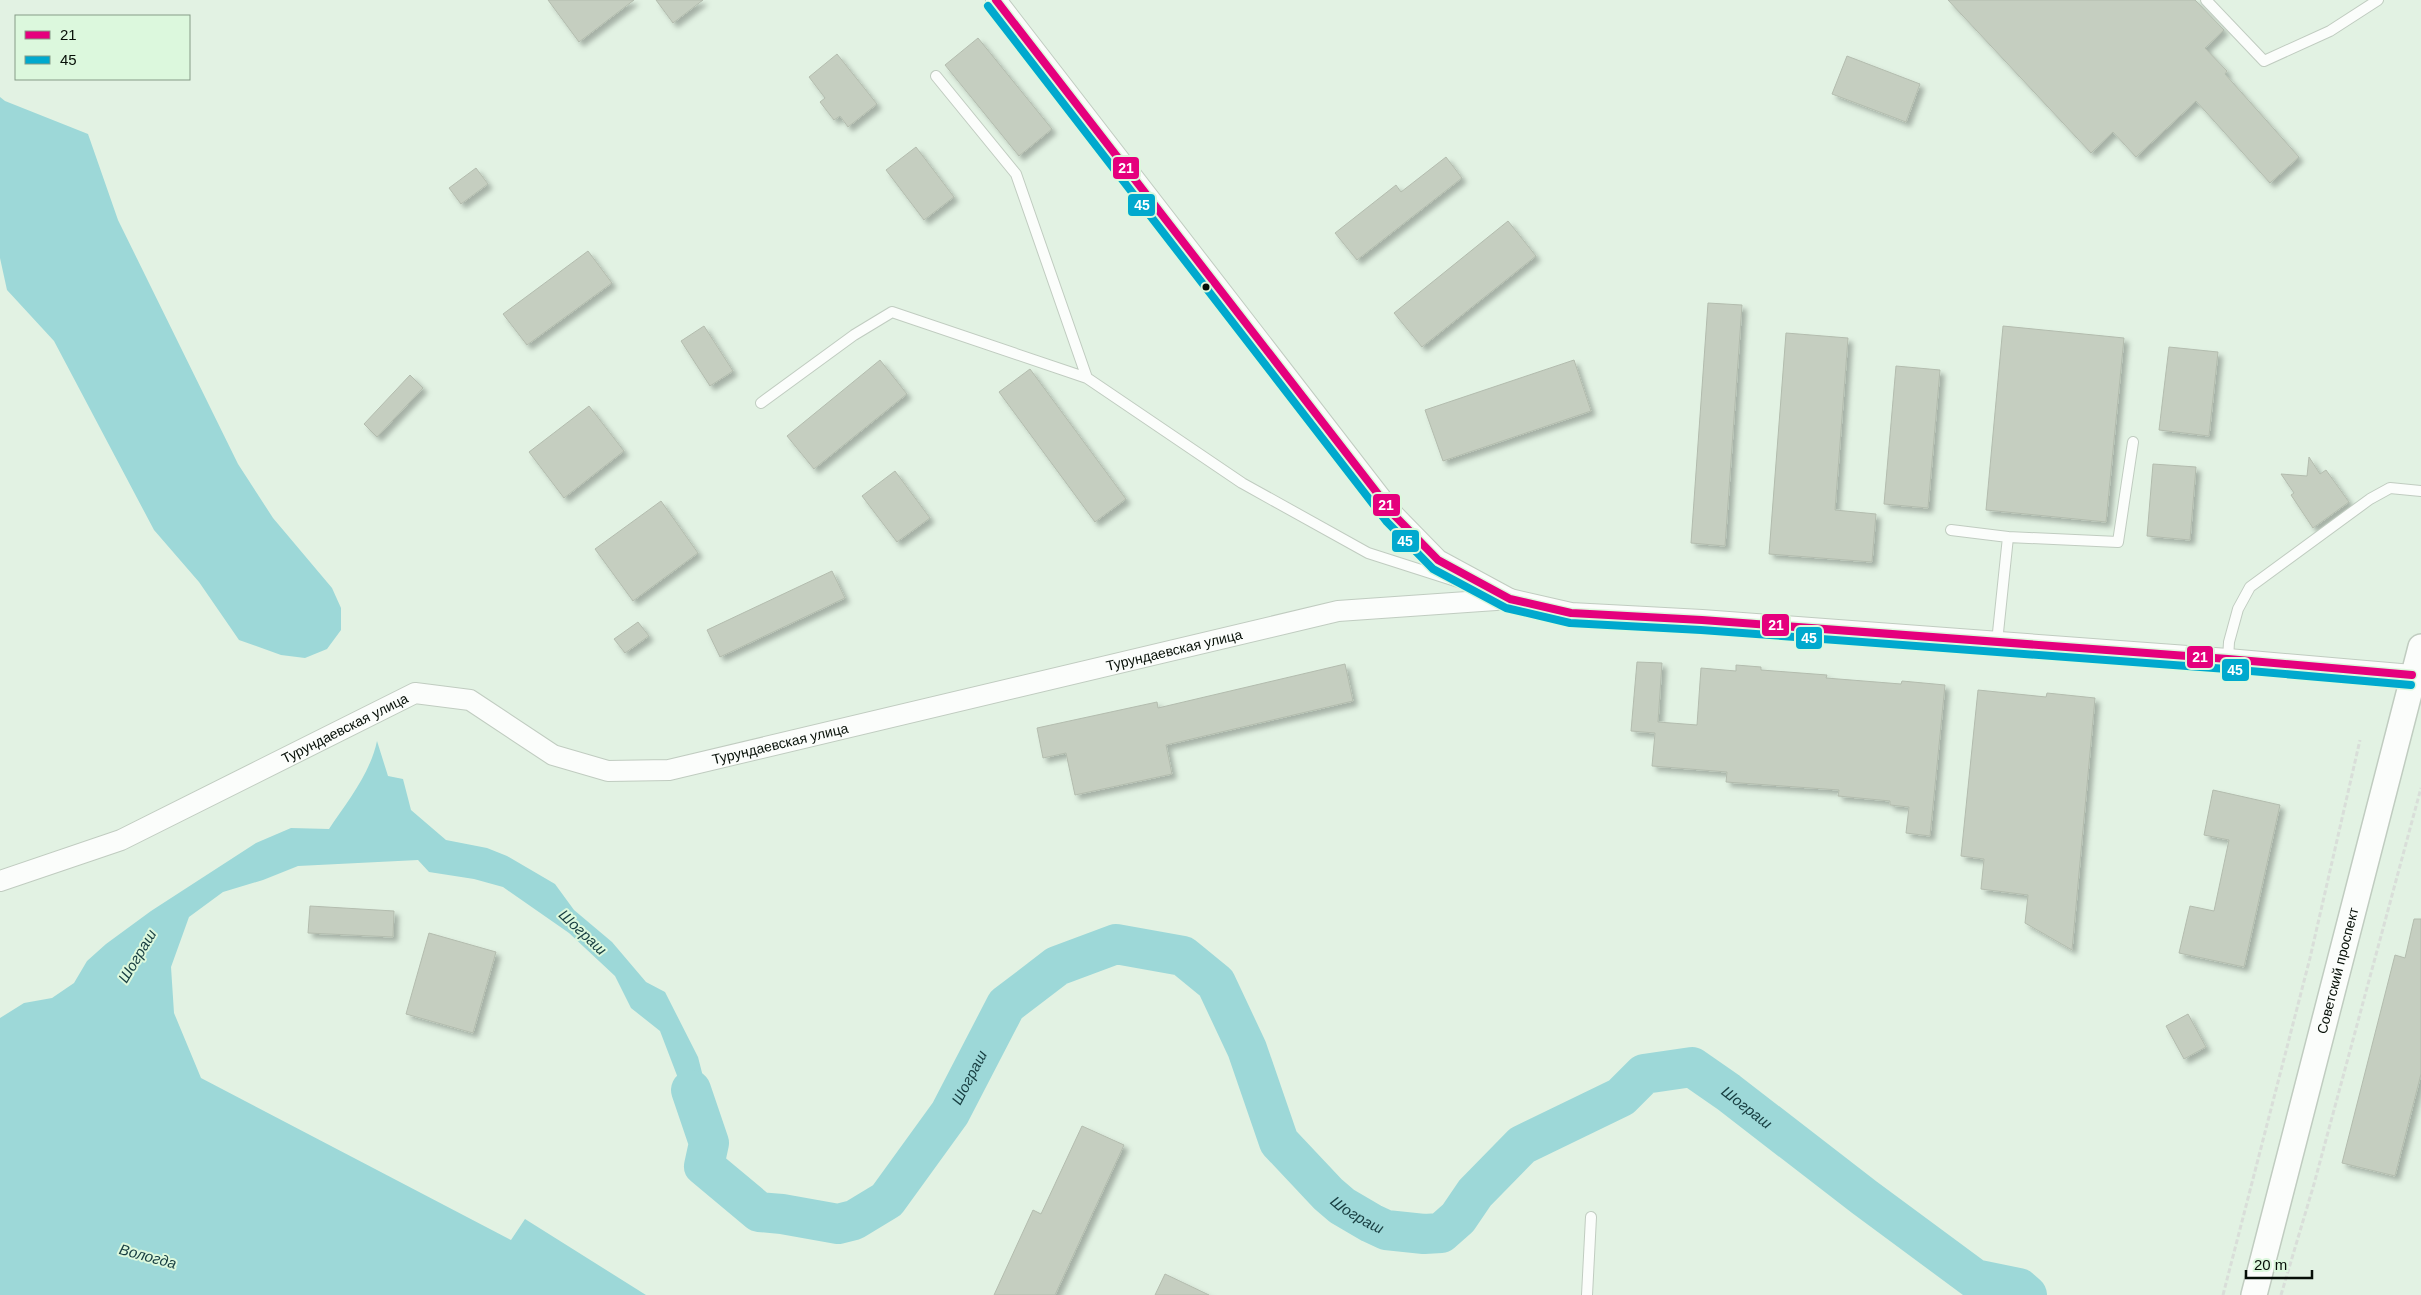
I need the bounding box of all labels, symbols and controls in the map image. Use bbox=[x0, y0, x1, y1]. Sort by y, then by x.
legend bbox=[15, 15, 190, 80]
text: 21 bbox=[60, 26, 77, 43]
text: 45 bbox=[60, 51, 77, 68]
line badge: 21 bbox=[1112, 156, 1140, 180]
text: 21 bbox=[1118, 160, 1134, 176]
line badge: 45 bbox=[1127, 193, 1156, 217]
text: 45 bbox=[1134, 197, 1150, 213]
unlabelled marker bbox=[1201, 282, 1211, 292]
line badge: 21 bbox=[1372, 493, 1401, 517]
text: 21 bbox=[1378, 497, 1394, 513]
line badge: 45 bbox=[1391, 529, 1420, 553]
text: 45 bbox=[1397, 533, 1413, 549]
line badge: 21 bbox=[1761, 613, 1790, 637]
text: 21 bbox=[1768, 617, 1784, 633]
street label: Турундаевская улица bbox=[1105, 626, 1244, 674]
line badge: 45 bbox=[1795, 626, 1823, 650]
text: 45 bbox=[1801, 630, 1817, 646]
line badge: 21 bbox=[2186, 645, 2214, 669]
text: 21 bbox=[2192, 649, 2208, 665]
line badge: 45 bbox=[2221, 658, 2250, 682]
text: 45 bbox=[2227, 662, 2243, 678]
street label: Турундаевская улица bbox=[279, 690, 411, 766]
street label: Турундаевская улица bbox=[711, 720, 850, 767]
street label: Советский проспект bbox=[2314, 905, 2362, 1035]
water label: Шограш bbox=[556, 906, 611, 959]
water label: Шограш bbox=[115, 926, 160, 986]
water label: Шограш bbox=[948, 1047, 990, 1107]
water label: Шограш bbox=[1719, 1082, 1776, 1132]
water label: Шограш bbox=[1328, 1192, 1387, 1237]
water label: Вологда bbox=[117, 1240, 179, 1272]
scale bar bbox=[2246, 1248, 2312, 1280]
text: 20 m bbox=[2254, 1256, 2287, 1273]

